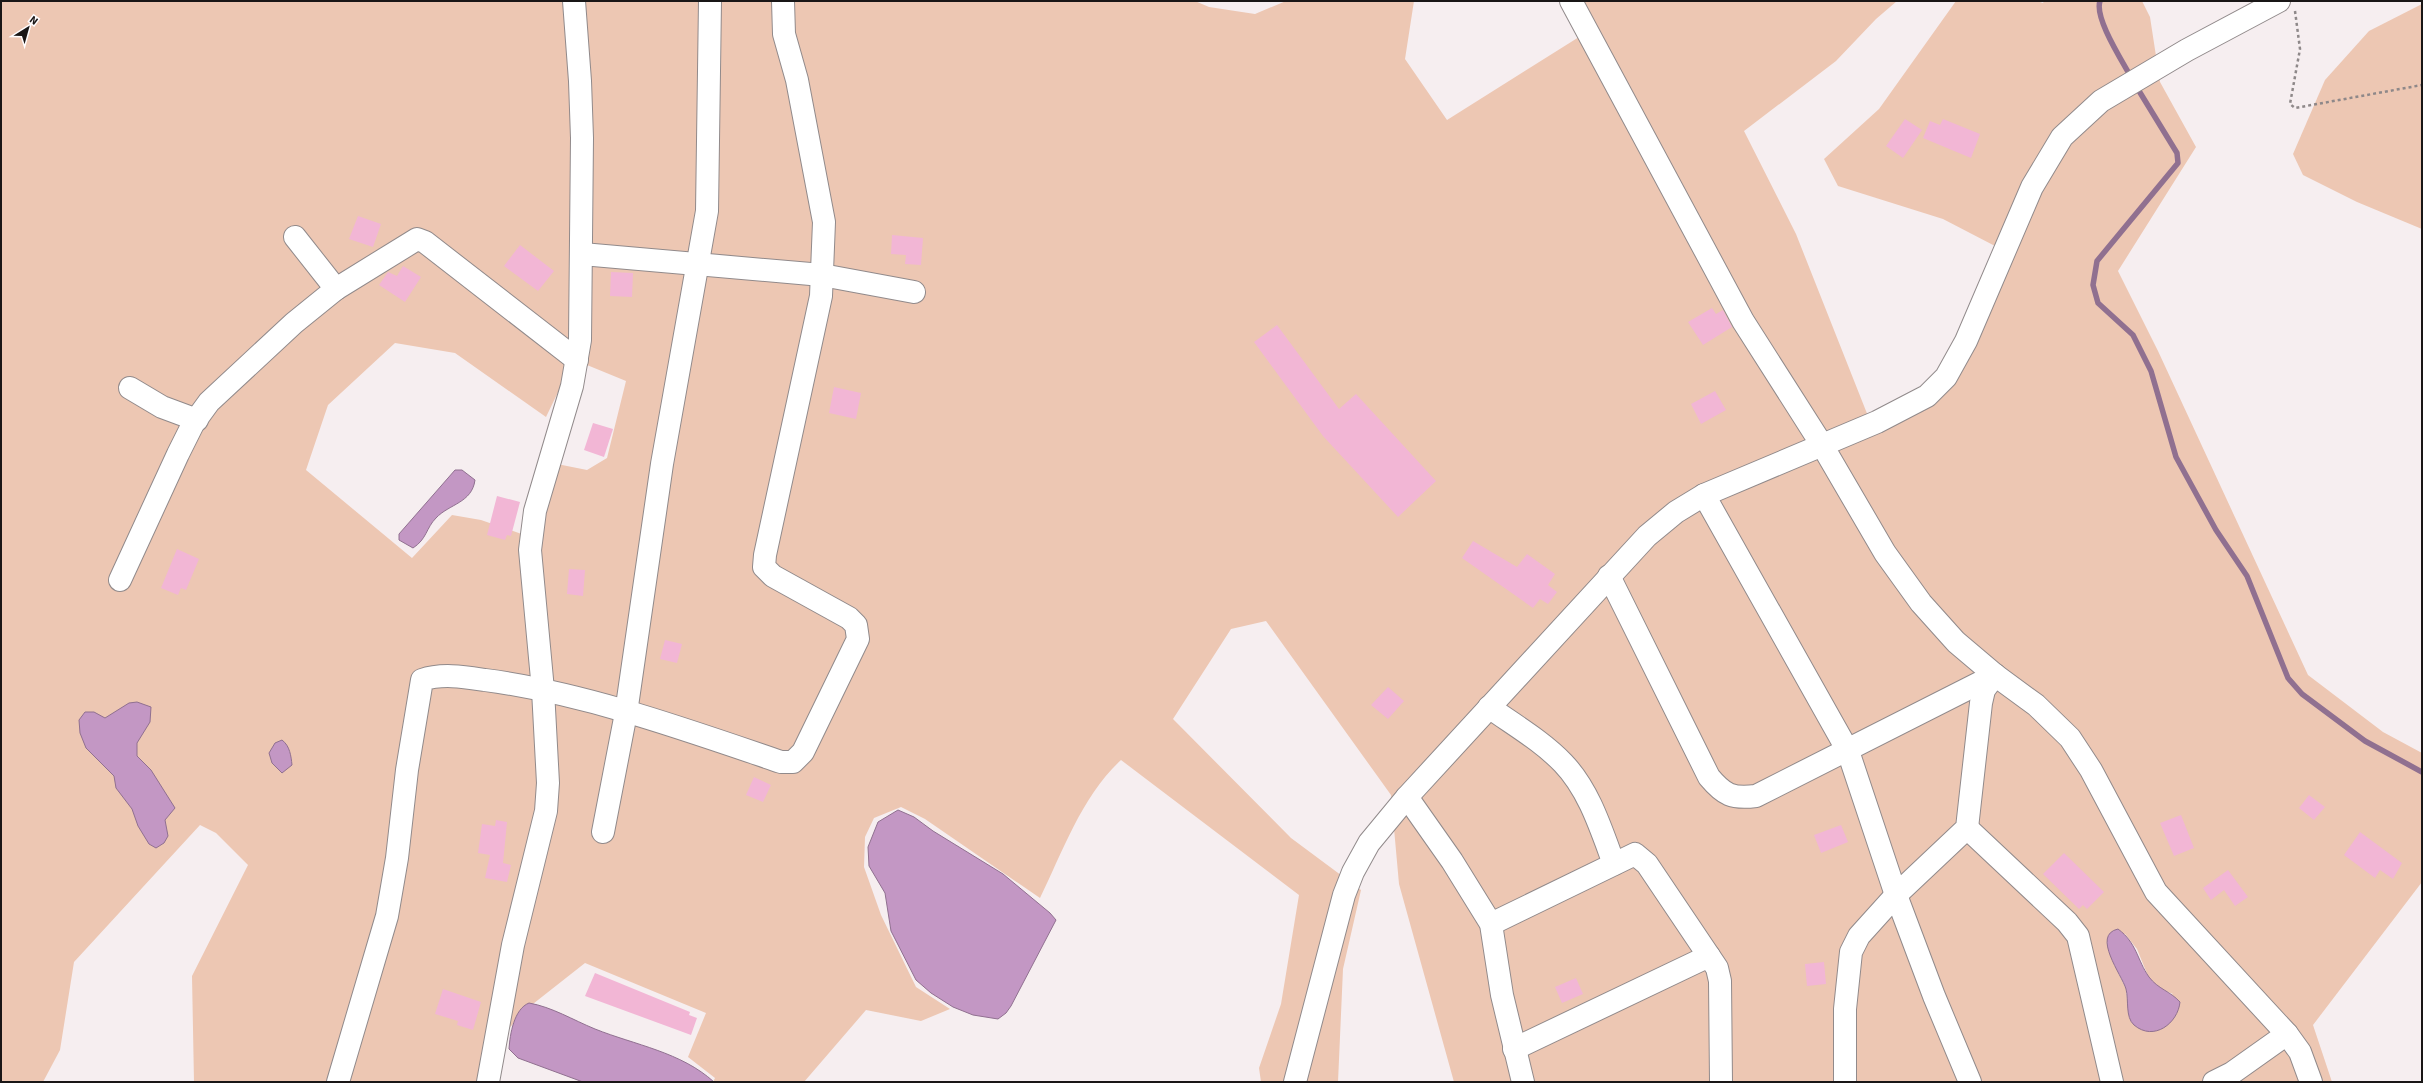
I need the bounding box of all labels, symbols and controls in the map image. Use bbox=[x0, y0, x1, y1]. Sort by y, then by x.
north arrow bbox=[8, 8, 48, 48]
text: N bbox=[26, 12, 41, 29]

